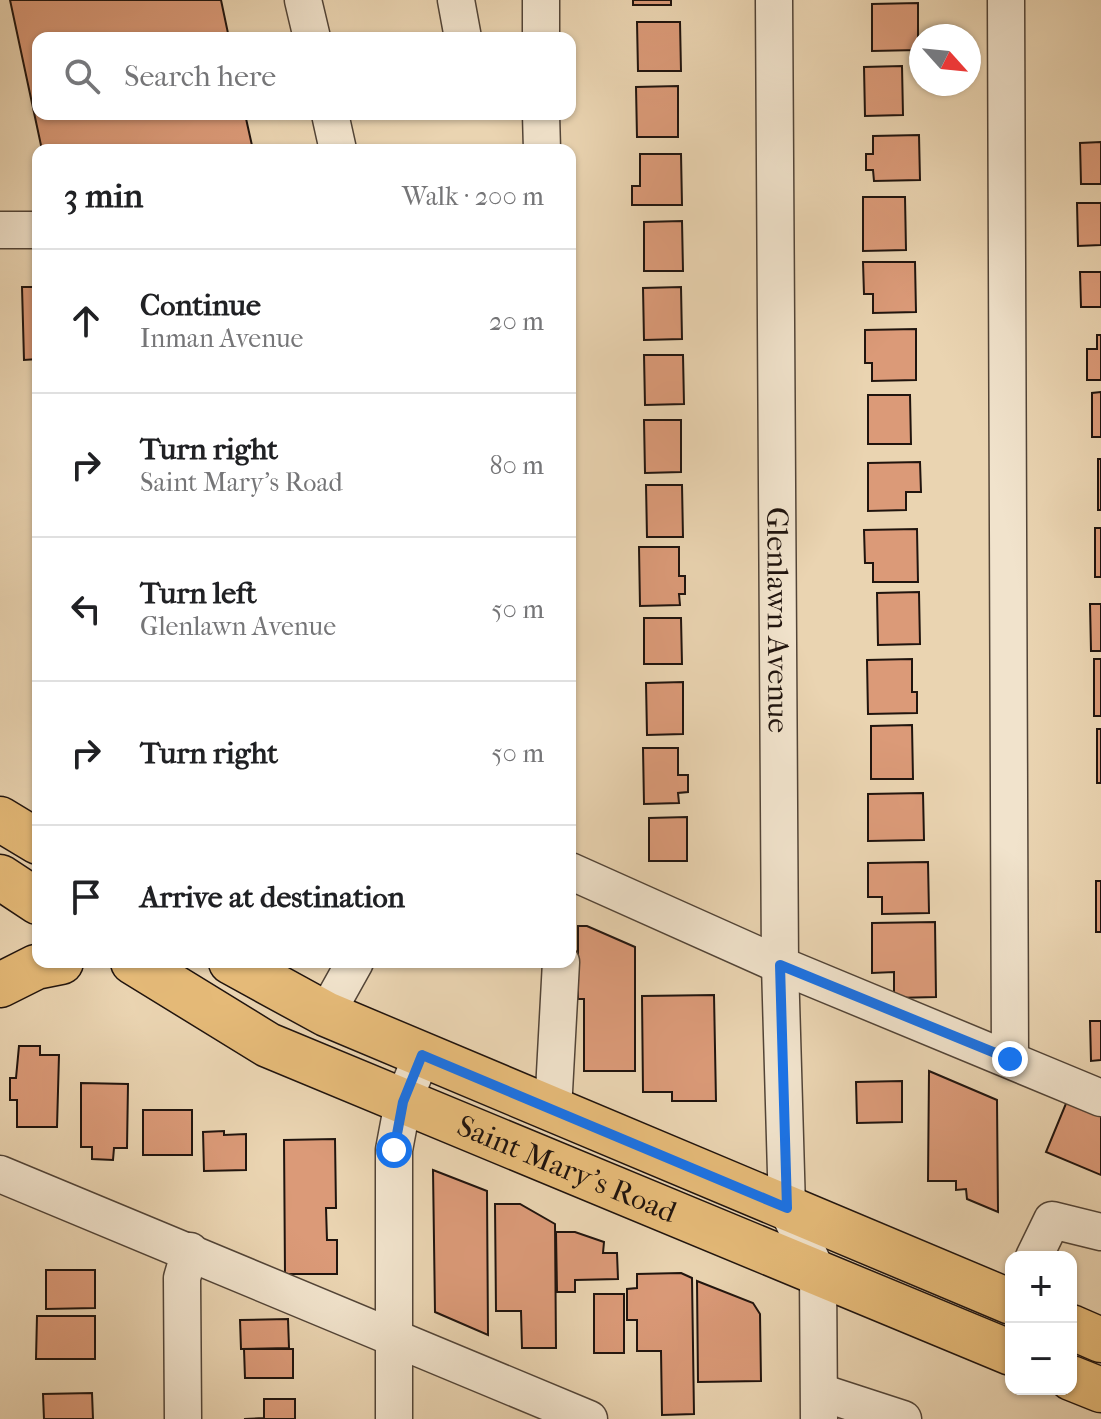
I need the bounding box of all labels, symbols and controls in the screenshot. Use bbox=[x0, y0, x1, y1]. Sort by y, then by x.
north arrow bbox=[909, 24, 981, 96]
search box bbox=[32, 32, 576, 120]
icon: search bbox=[60, 54, 104, 98]
text: Search here bbox=[124, 59, 276, 94]
text: 3 min bbox=[64, 176, 143, 216]
text: Walk · 200 m bbox=[402, 181, 544, 212]
text: Continue bbox=[140, 288, 261, 323]
icon: ahead bbox=[64, 299, 108, 343]
text: 20 m bbox=[489, 306, 544, 337]
text: Inman Avenue bbox=[140, 323, 303, 354]
text: Turn right bbox=[140, 432, 278, 467]
icon: right bbox=[64, 443, 108, 487]
text: 80 m bbox=[489, 450, 544, 481]
text: Saint Mary’s Road bbox=[140, 467, 343, 498]
street label: Glenlawn Avenue bbox=[759, 507, 796, 733]
text: Turn left bbox=[140, 576, 257, 611]
icon: left bbox=[64, 587, 108, 631]
text: 50 m bbox=[491, 594, 544, 625]
text: Glenlawn Avenue bbox=[140, 611, 336, 642]
icon: right bbox=[64, 731, 108, 775]
text: Turn right bbox=[140, 736, 278, 771]
text: 50 m bbox=[491, 738, 544, 769]
icon: arrive bbox=[64, 875, 108, 919]
text: Arrive at destination bbox=[140, 880, 405, 915]
route end bbox=[992, 1041, 1028, 1077]
street label: Saint Mary’s Road bbox=[452, 1108, 682, 1231]
route start bbox=[376, 1132, 412, 1168]
map controls bbox=[1005, 1251, 1077, 1395]
button: + bbox=[1005, 1251, 1077, 1323]
button: − bbox=[1005, 1323, 1077, 1395]

